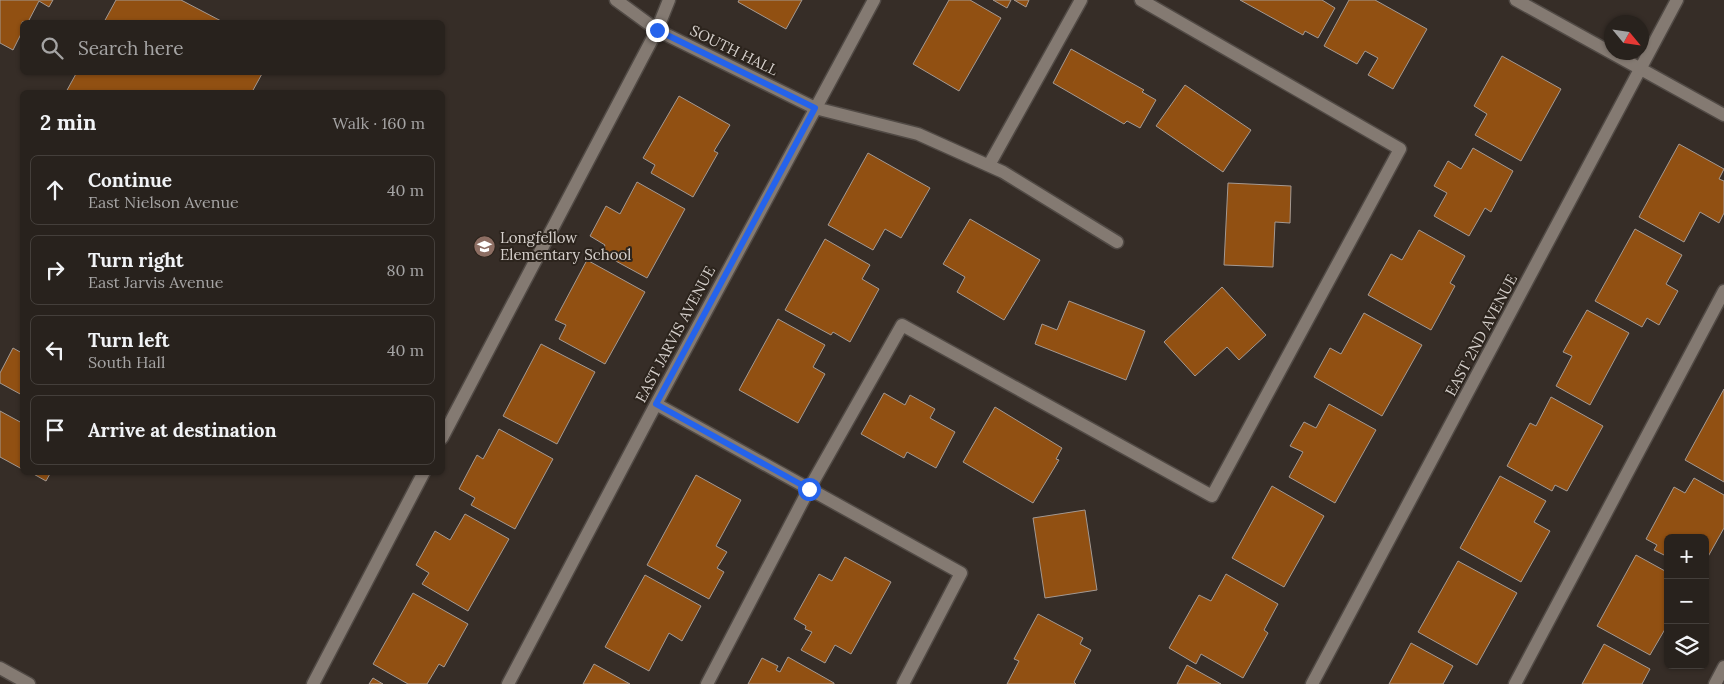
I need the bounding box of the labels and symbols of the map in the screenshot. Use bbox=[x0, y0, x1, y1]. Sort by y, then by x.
north arrow bbox=[1604, 15, 1649, 60]
route end bbox=[646, 19, 669, 42]
street label: SOUTH HALL bbox=[687, 21, 781, 80]
place label: Longfellow Elementary School bbox=[500, 228, 631, 264]
school or university icon: Longfellow Elementary School bbox=[472, 234, 496, 258]
street label: EAST JARVIS AVENUE bbox=[631, 262, 719, 406]
street label: EAST 2ND AVENUE bbox=[1441, 271, 1521, 399]
route start bbox=[798, 478, 821, 501]

